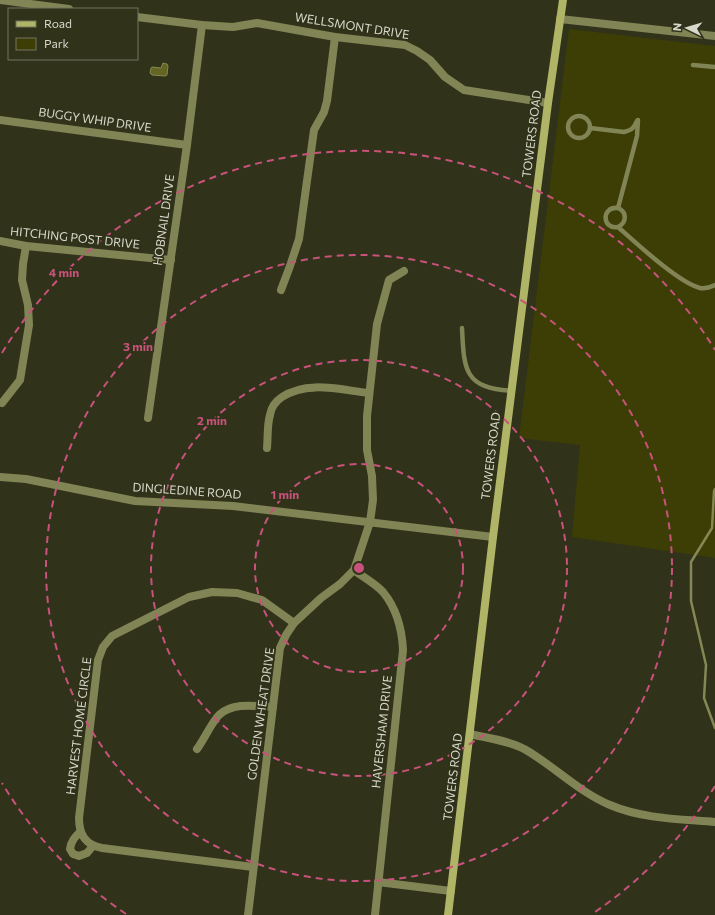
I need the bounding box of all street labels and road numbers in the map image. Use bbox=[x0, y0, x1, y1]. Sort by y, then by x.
street label: WELLSMONT DRIVE bbox=[294, 9, 410, 41]
street label: TOWERS ROAD bbox=[519, 89, 543, 178]
street label: BUGGY WHIP DRIVE bbox=[38, 104, 153, 134]
street label: HOBNAIL DRIVE bbox=[150, 173, 176, 266]
street label: HITCHING POST DRIVE bbox=[10, 223, 141, 251]
street label: TOWERS ROAD bbox=[478, 411, 502, 500]
street label: DINGLEDINE ROAD bbox=[132, 479, 242, 501]
street label: GOLDEN WHEAT DRIVE bbox=[244, 647, 276, 781]
street label: HARVEST HOME CIRCLE bbox=[63, 656, 93, 795]
street label: HAVERSHAM DRIVE bbox=[368, 675, 394, 789]
street label: TOWERS ROAD bbox=[440, 732, 464, 821]

